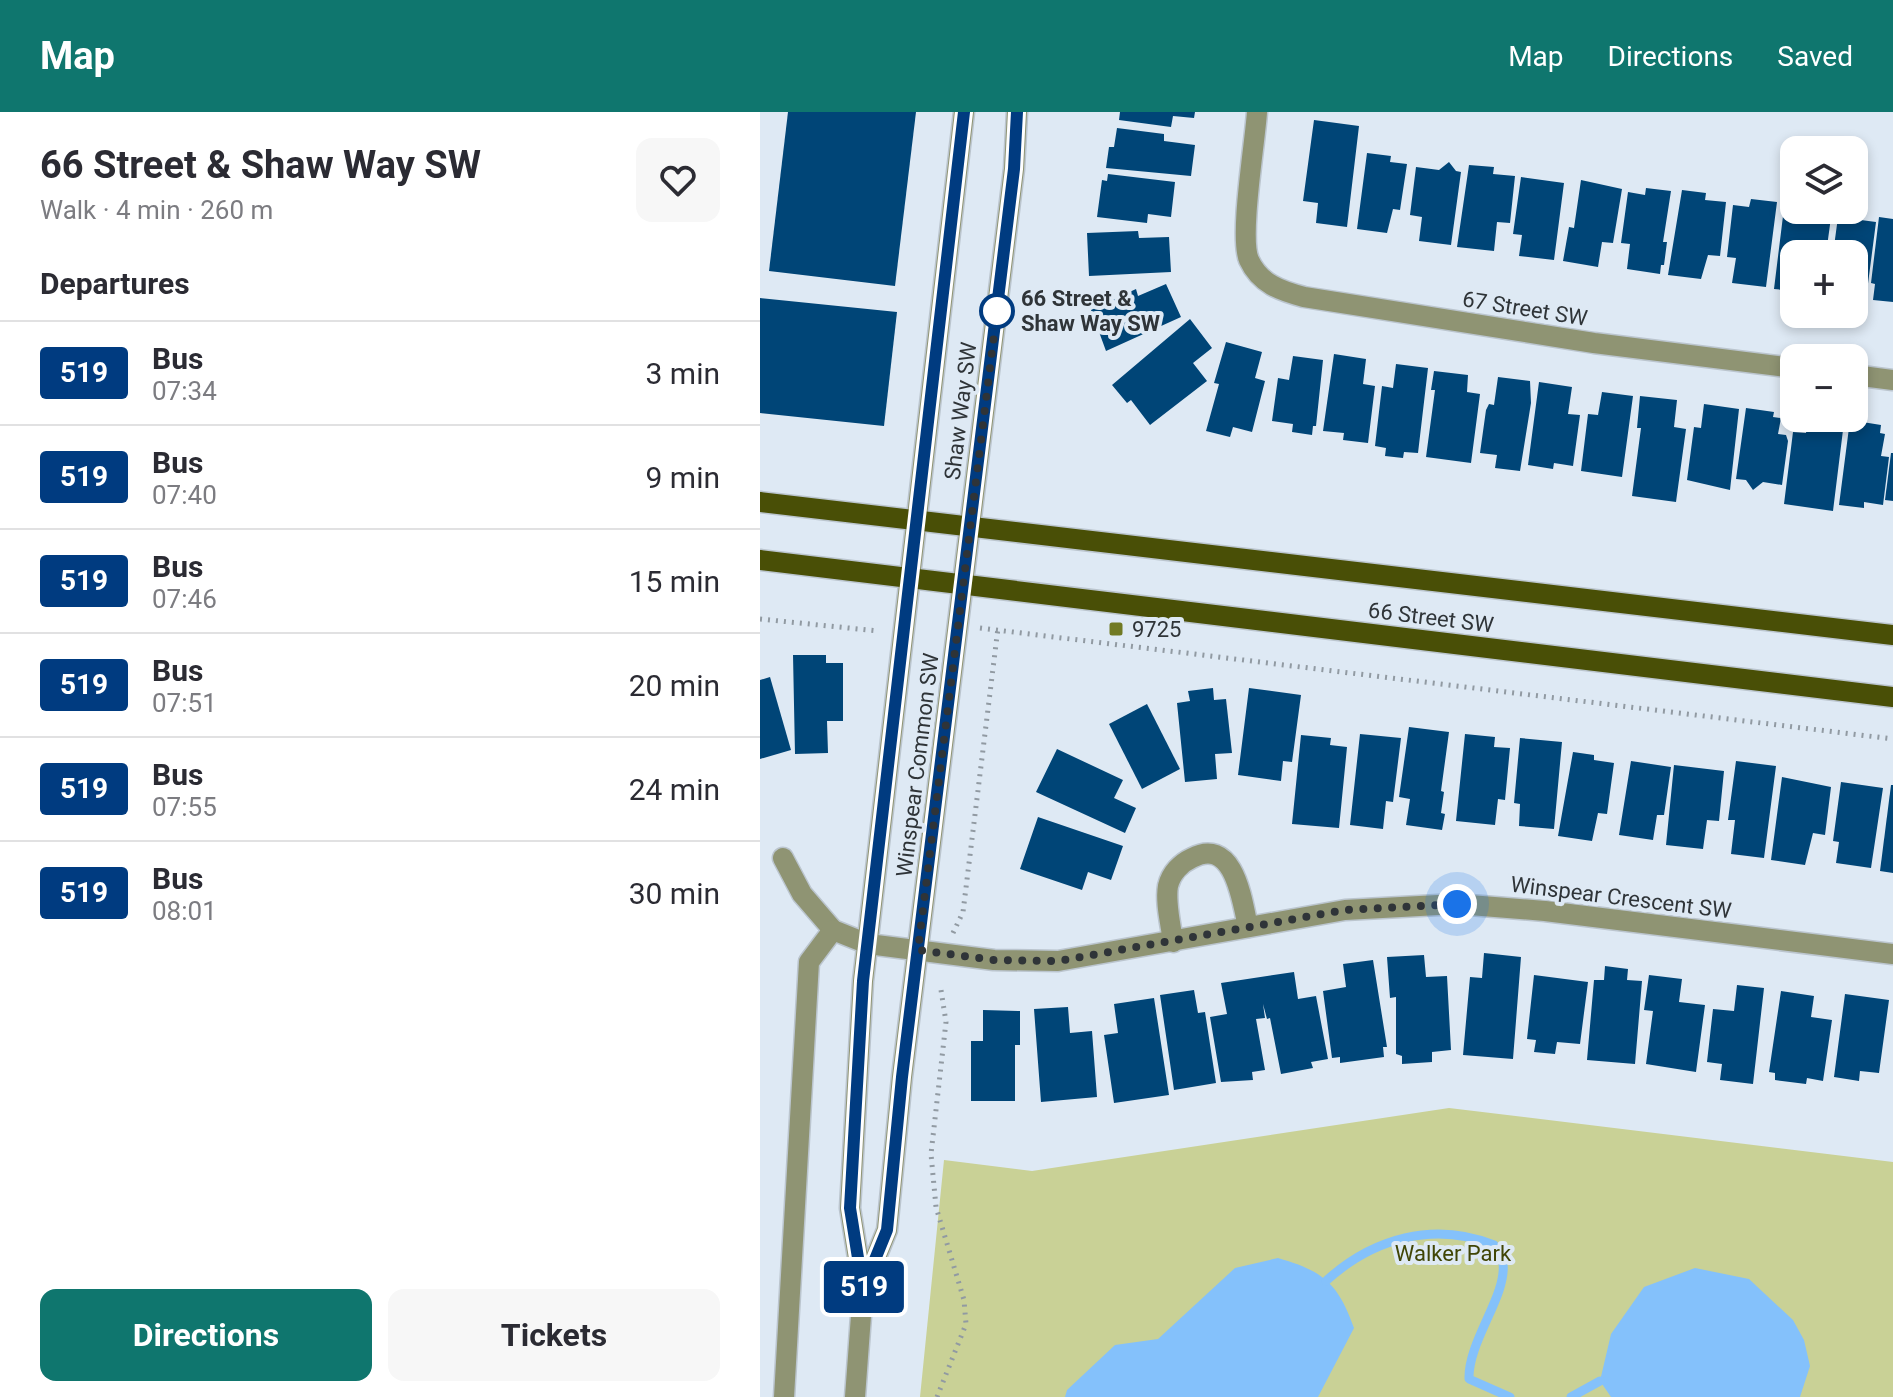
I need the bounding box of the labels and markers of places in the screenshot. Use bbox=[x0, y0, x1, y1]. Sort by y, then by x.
place label: 66 Street & Shaw Way SW bbox=[1021, 286, 1160, 336]
marker: 66 Street & Shaw Way SW bbox=[980, 294, 1014, 328]
place label: 9725 bbox=[1132, 617, 1181, 642]
marker: 9725 bbox=[1107, 620, 1125, 638]

